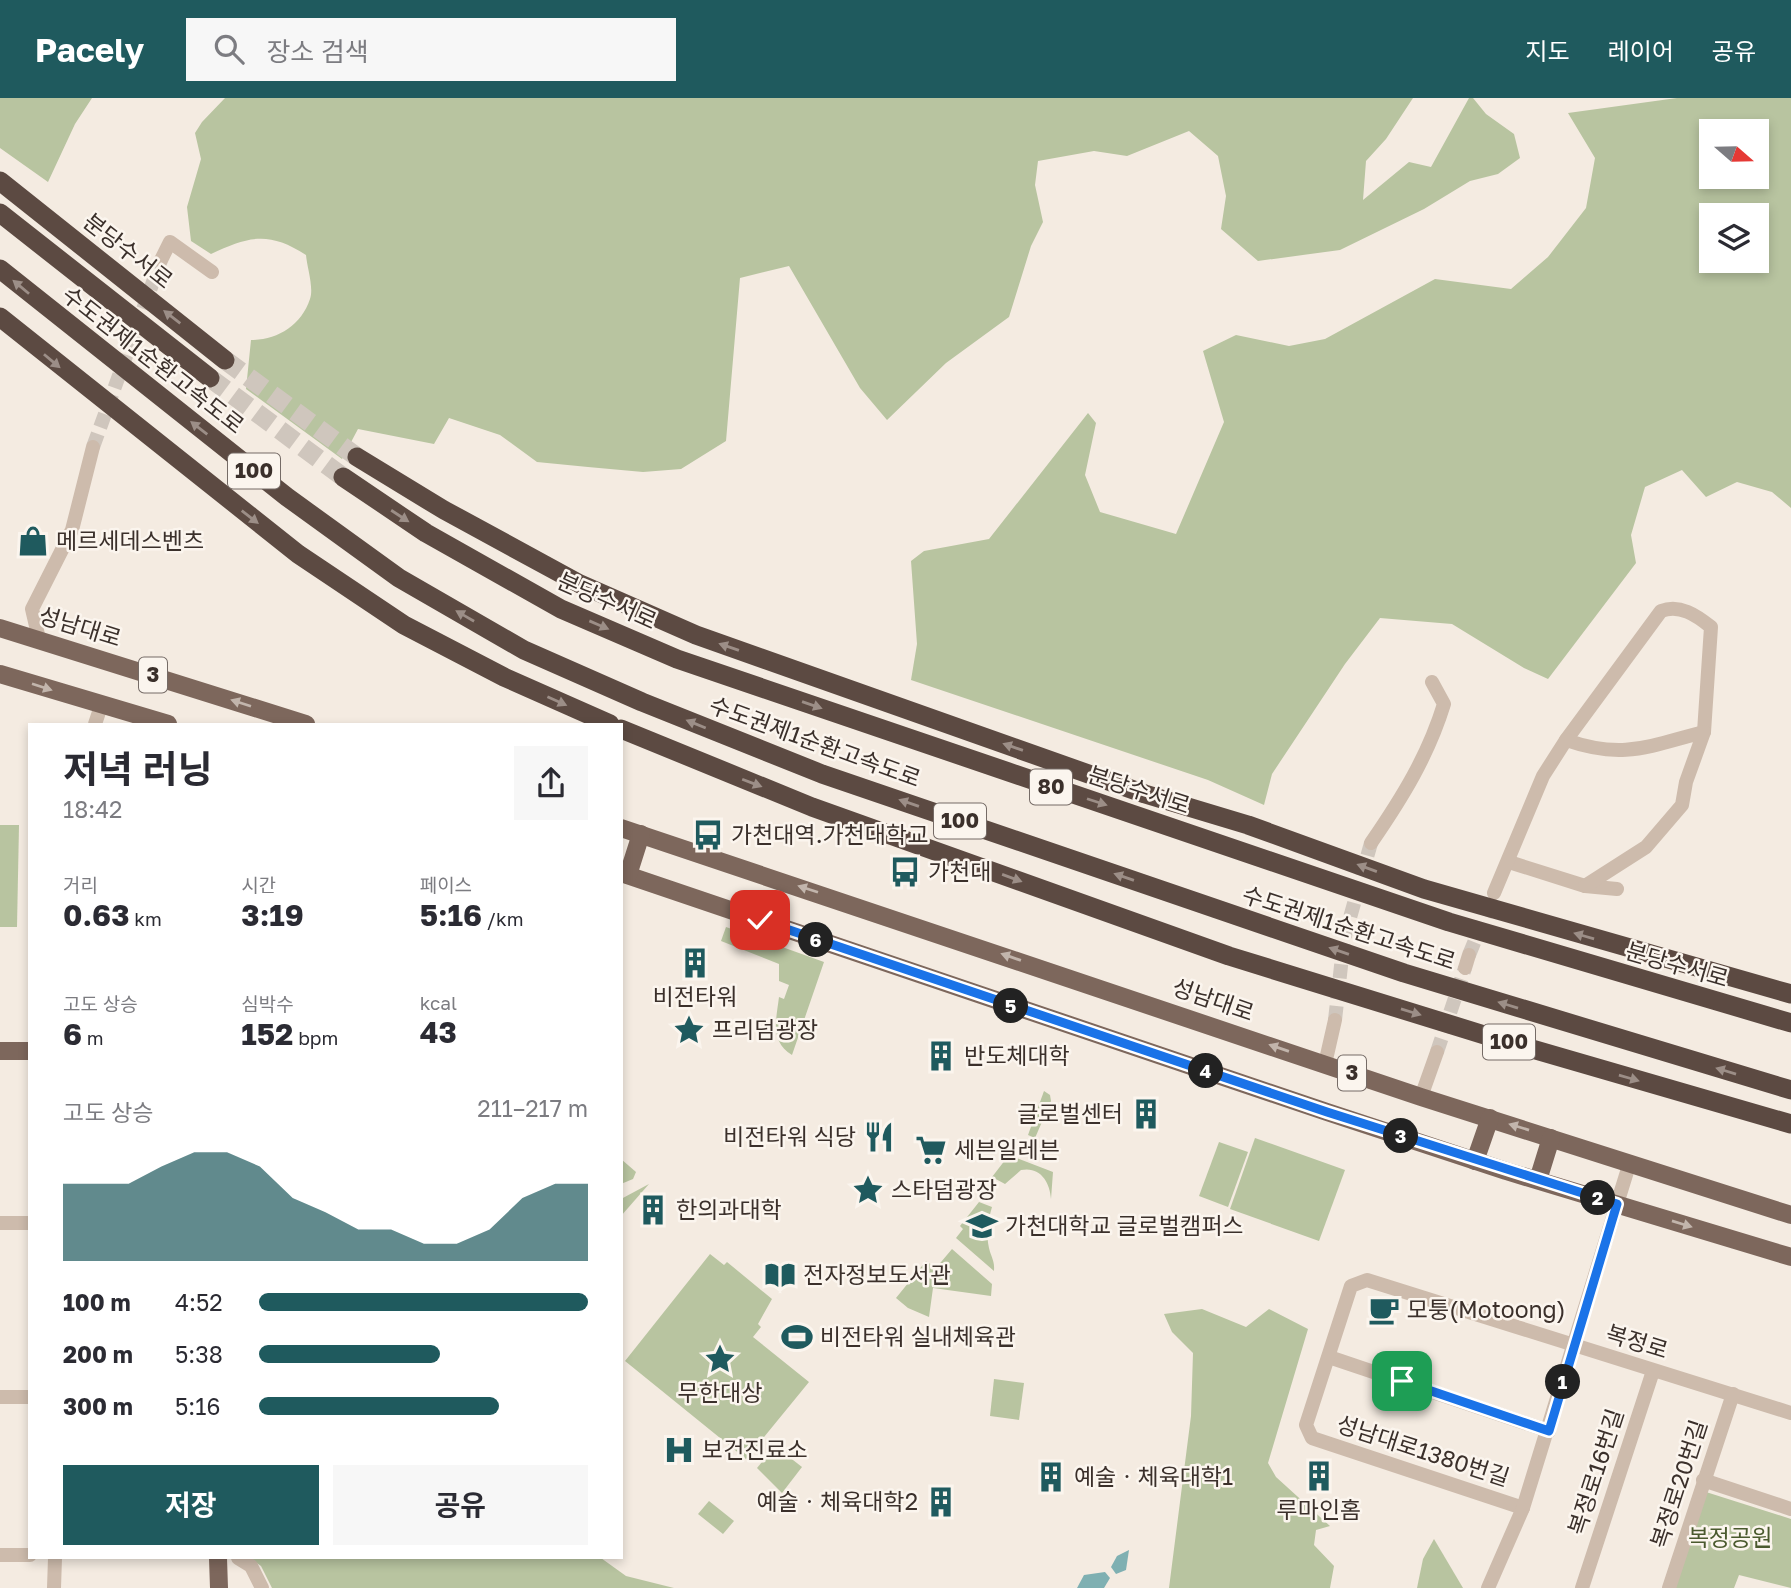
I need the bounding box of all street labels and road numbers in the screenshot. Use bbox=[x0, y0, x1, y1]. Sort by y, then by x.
street label: 분당수서로 bbox=[78, 207, 179, 294]
street label: 수도권제1순환고속도로 bbox=[57, 280, 250, 439]
road number: 100 bbox=[228, 454, 280, 488]
street label: 분당수서로 bbox=[553, 566, 661, 634]
street label: 성남대로 bbox=[36, 600, 125, 652]
road number: 3 bbox=[139, 658, 167, 692]
street label: 수도권제1순환고속도로 bbox=[706, 690, 925, 792]
street label: 분당수서로 bbox=[1085, 759, 1194, 819]
road number: 80 bbox=[1030, 770, 1072, 804]
road number: 100 bbox=[934, 804, 986, 838]
street label: 수도권제1순환고속도로 bbox=[1239, 879, 1460, 975]
street label: 분당수서로 bbox=[1623, 936, 1732, 992]
street label: 성남대로 bbox=[1169, 972, 1258, 1026]
road number: 100 bbox=[1483, 1024, 1535, 1060]
road number: 3 bbox=[1338, 1056, 1366, 1090]
street label: 복정로 bbox=[1603, 1318, 1672, 1364]
street label: 복정로16번길 bbox=[1562, 1405, 1629, 1538]
street label: 성남대로1380번길 bbox=[1333, 1409, 1513, 1491]
street label: 복정로20번길 bbox=[1644, 1416, 1712, 1551]

